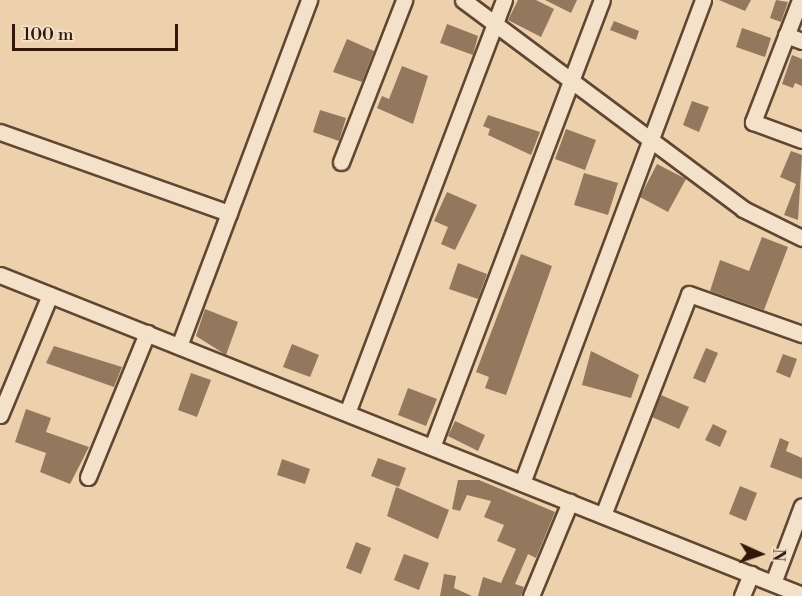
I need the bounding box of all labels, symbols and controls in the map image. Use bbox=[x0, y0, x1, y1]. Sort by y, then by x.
scale bar bbox=[15, 12, 182, 50]
text: 100 m bbox=[23, 23, 74, 46]
north arrow bbox=[730, 524, 790, 584]
text: N bbox=[768, 548, 788, 562]

